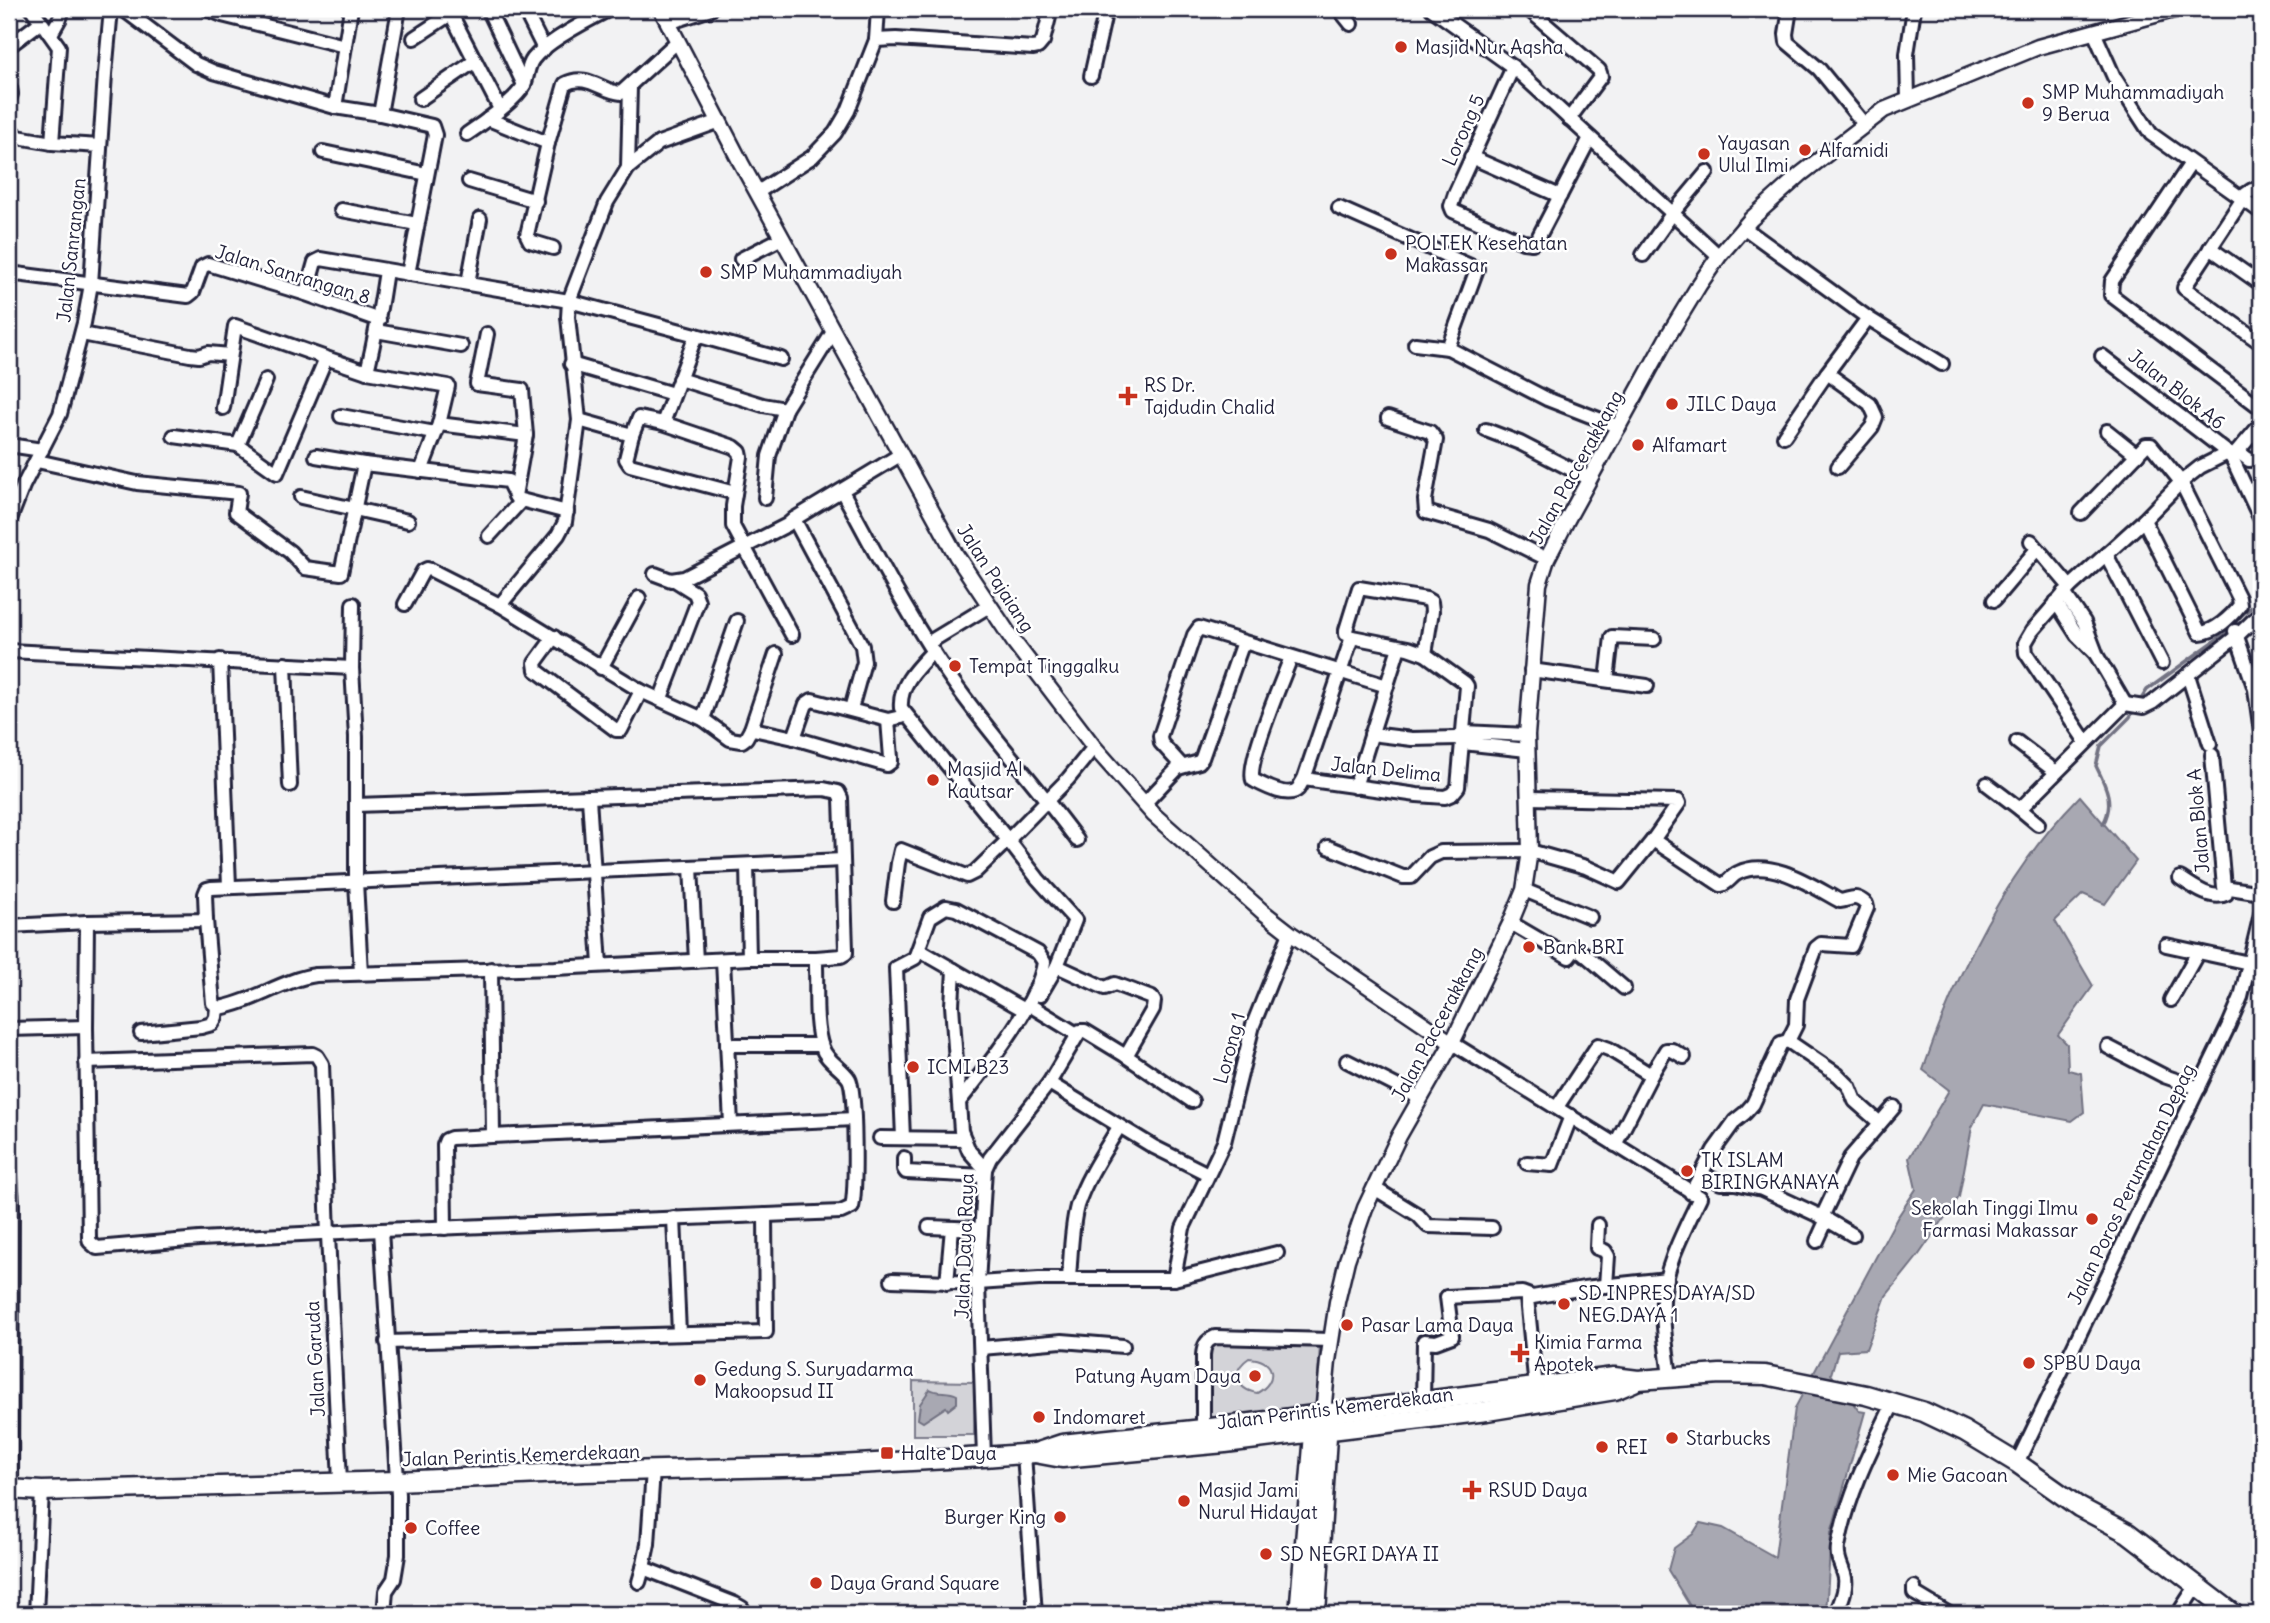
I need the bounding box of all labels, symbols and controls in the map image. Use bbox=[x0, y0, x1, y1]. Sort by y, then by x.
place label: Masjid Nur Aqsha bbox=[1415, 35, 1564, 59]
marker: Masjid Nur Aqsha bbox=[1393, 39, 1409, 55]
place label: SMP Muhammadiyah 9 Berua bbox=[2042, 80, 2224, 126]
street label: Lorong 5 bbox=[1437, 90, 1489, 170]
marker: SMP Muhammadiyah 9 Berua bbox=[2020, 95, 2036, 111]
place label: Yayasan Ulul Ilmi bbox=[1718, 131, 1790, 177]
place label: Alfamidi bbox=[1819, 138, 1889, 162]
marker: Alfamidi bbox=[1797, 142, 1813, 158]
marker: Yayasan Ulul Ilmi bbox=[1696, 146, 1712, 162]
street label: Jalan Sanrangan bbox=[51, 176, 91, 324]
place label: POLTEK Kesehatan Makassar bbox=[1405, 231, 1567, 277]
street label: Jalan Sanrangan 8 bbox=[213, 239, 373, 309]
marker: POLTEK Kesehatan Makassar bbox=[1383, 246, 1399, 262]
place label: SMP Muhammadiyah bbox=[720, 260, 902, 284]
marker: SMP Muhammadiyah bbox=[698, 264, 714, 280]
street label: Jalan Blok A6 bbox=[2124, 344, 2230, 434]
place label: RS Dr. Tajdudin Chalid bbox=[1144, 373, 1275, 419]
marker: RS Dr. Tajdudin Chalid bbox=[1118, 386, 1138, 406]
street label: Jalan Paccerakkang bbox=[1524, 386, 1628, 548]
place label: JILC Daya bbox=[1686, 392, 1777, 416]
marker: JILC Daya bbox=[1664, 396, 1680, 412]
place label: Alfamart bbox=[1652, 433, 1727, 457]
marker: Alfamart bbox=[1630, 437, 1646, 453]
street label: Jalan Pajaiang bbox=[952, 519, 1040, 637]
place label: Tempat Tinggalku bbox=[969, 654, 1119, 678]
marker: Tempat Tinggalku bbox=[947, 658, 963, 674]
street label: Jalan Delima bbox=[1330, 751, 1443, 787]
place label: Masjid Al Kautsar bbox=[947, 757, 1022, 803]
street label: Jalan Blok A bbox=[2181, 768, 2215, 874]
marker: Masjid Al Kautsar bbox=[925, 772, 941, 788]
place label: Bank BRI bbox=[1543, 935, 1624, 959]
marker: Bank BRI bbox=[1521, 939, 1537, 955]
street label: Jalan Paccerakkang bbox=[1386, 942, 1488, 1106]
street label: Lorong 1 bbox=[1208, 1010, 1250, 1086]
place label: ICMI B23 bbox=[927, 1055, 1009, 1079]
marker: ICMI B23 bbox=[905, 1059, 921, 1075]
street label: Jalan Poros Perumahan Depag bbox=[2062, 1060, 2200, 1308]
place label: TK ISLAM BIRINGKANAYA bbox=[1701, 1148, 1839, 1194]
marker: TK ISLAM BIRINGKANAYA bbox=[1679, 1163, 1695, 1179]
street label: Jalan Daya Raya bbox=[949, 1173, 979, 1319]
place label: Sekolah Tinggi Ilmu Farmasi Makassar bbox=[1911, 1196, 2078, 1242]
marker: Sekolah Tinggi Ilmu Farmasi Makassar bbox=[2084, 1211, 2100, 1227]
place label: SD INPRES DAYA/SD NEG.DAYA 1 bbox=[1578, 1281, 1755, 1327]
marker: SD INPRES DAYA/SD NEG.DAYA 1 bbox=[1556, 1296, 1572, 1312]
street label: Jalan Garuda bbox=[300, 1300, 330, 1418]
place label: Pasar Lama Daya bbox=[1361, 1313, 1514, 1337]
marker: Pasar Lama Daya bbox=[1339, 1317, 1355, 1333]
place label: Kimia Farma Apotek bbox=[1534, 1330, 1642, 1376]
marker: Kimia Farma Apotek bbox=[1512, 1345, 1528, 1361]
place label: SPBU Daya bbox=[2043, 1351, 2141, 1375]
marker: SPBU Daya bbox=[2021, 1355, 2037, 1371]
place label: Gedung S. Suryadarma Makoopsud II bbox=[714, 1357, 914, 1403]
place label: Patung Ayam Daya bbox=[1075, 1364, 1241, 1388]
marker: Patung Ayam Daya bbox=[1247, 1368, 1263, 1384]
marker: Gedung S. Suryadarma Makoopsud II bbox=[692, 1372, 708, 1388]
street label: Jalan Perintis Kemerdekaan bbox=[1215, 1382, 1455, 1434]
place label: Indomaret bbox=[1053, 1405, 1145, 1429]
marker: Indomaret bbox=[1031, 1409, 1047, 1425]
place label: Starbucks bbox=[1686, 1426, 1771, 1450]
marker: Starbucks bbox=[1664, 1430, 1680, 1446]
place label: REI bbox=[1616, 1435, 1648, 1459]
street label: Jalan Perintis Kemerdekaan bbox=[402, 1439, 640, 1471]
marker: REI bbox=[1594, 1439, 1610, 1455]
place label: Halte Daya bbox=[901, 1441, 997, 1465]
marker: Halte Daya bbox=[879, 1445, 895, 1461]
place label: Mie Gacoan bbox=[1907, 1463, 2008, 1487]
marker: Mie Gacoan bbox=[1885, 1467, 1901, 1483]
place label: Masjid Jami Nurul Hidayat bbox=[1198, 1478, 1318, 1524]
place label: RSUD Daya bbox=[1488, 1478, 1588, 1502]
marker: RSUD Daya bbox=[1462, 1480, 1482, 1500]
marker: Masjid Jami Nurul Hidayat bbox=[1176, 1493, 1192, 1509]
place label: Burger King bbox=[944, 1505, 1046, 1529]
marker: Burger King bbox=[1052, 1509, 1068, 1525]
place label: Coffee bbox=[425, 1516, 480, 1540]
marker: Coffee bbox=[403, 1520, 419, 1536]
place label: SD NEGRI DAYA II bbox=[1280, 1542, 1439, 1566]
marker: SD NEGRI DAYA II bbox=[1258, 1546, 1274, 1562]
place label: Daya Grand Square bbox=[830, 1571, 1000, 1595]
marker: Daya Grand Square bbox=[808, 1575, 824, 1591]

